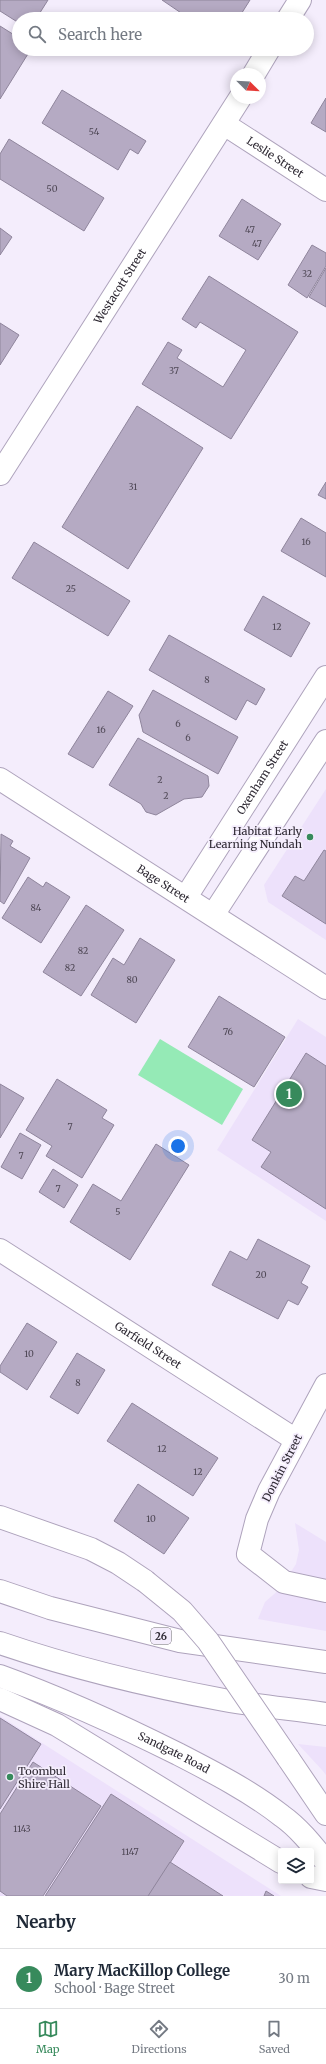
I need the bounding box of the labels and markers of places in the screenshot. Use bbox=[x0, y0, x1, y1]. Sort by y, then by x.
place label: Habitat Early Learning Nundah bbox=[209, 824, 303, 851]
marker: Habitat Early Learning Nundah bbox=[305, 832, 315, 842]
pin: 1 bbox=[276, 1079, 302, 1109]
place label: Toombul Shire Hall bbox=[18, 1764, 70, 1791]
marker: Toombul Shire Hall bbox=[5, 1772, 15, 1782]

